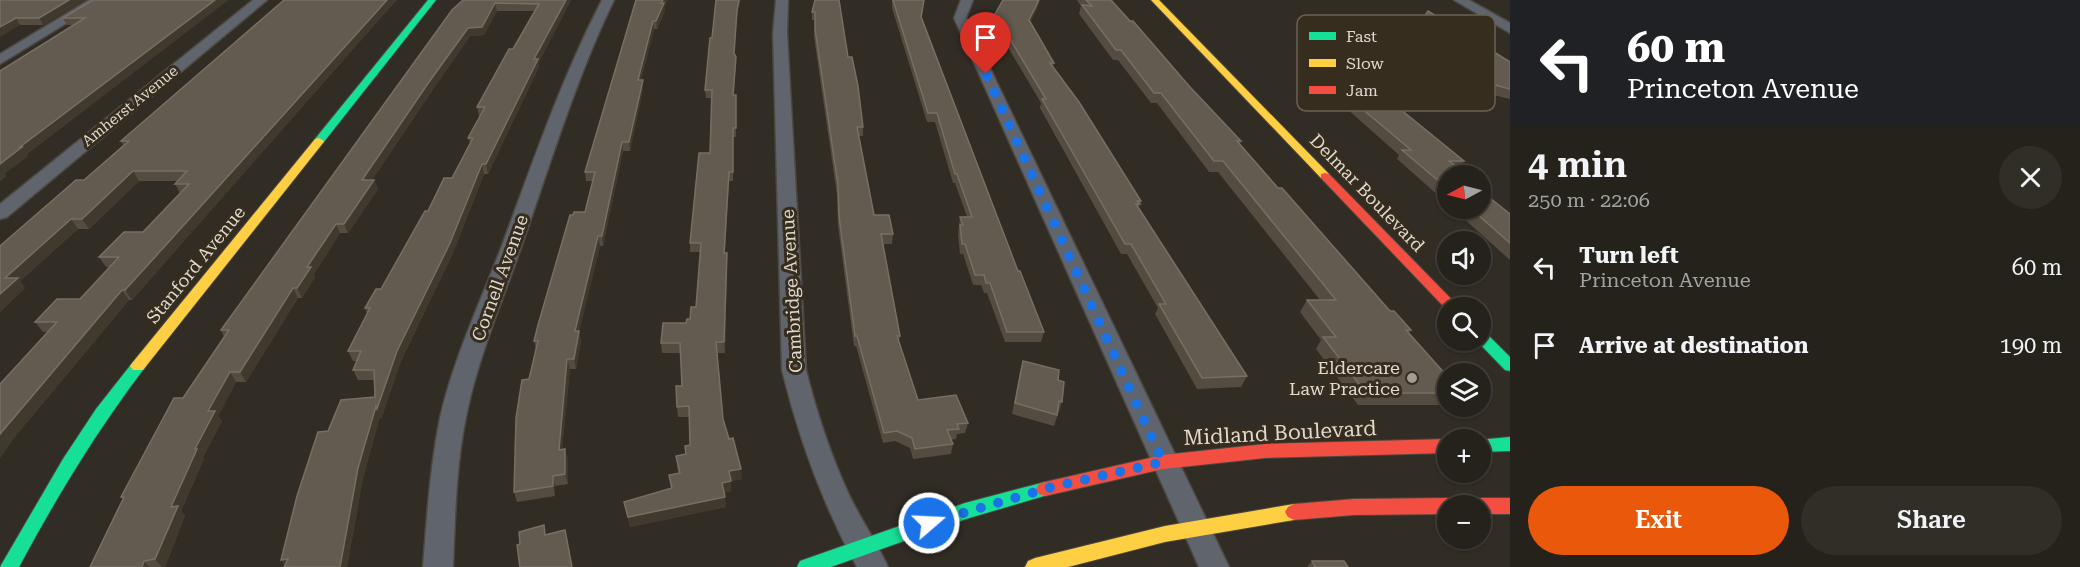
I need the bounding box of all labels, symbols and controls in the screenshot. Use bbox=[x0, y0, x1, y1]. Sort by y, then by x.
pin bbox=[960, 12, 1011, 74]
legend bbox=[1297, 15, 1495, 111]
icon: arrive bbox=[969, 21, 1002, 54]
text: 60 m bbox=[1627, 23, 1725, 72]
icon: left bbox=[1528, 24, 1606, 102]
text: Fast bbox=[1346, 27, 1377, 46]
text: Slow bbox=[1346, 54, 1384, 73]
street label: Amherst Avenue bbox=[78, 62, 182, 150]
text: Princeton Avenue bbox=[1627, 73, 1859, 105]
text: Jam bbox=[1346, 81, 1378, 100]
street label: Delmar Boulevard bbox=[1306, 129, 1429, 256]
text: 4 min bbox=[1528, 144, 1627, 186]
button: close bbox=[1999, 146, 2062, 209]
north arrow bbox=[1437, 165, 1491, 219]
map controls bbox=[1437, 165, 1491, 549]
text: 250 m · 22:06 bbox=[1528, 188, 1650, 212]
street label: Stanford Avenue bbox=[142, 202, 249, 328]
street label: Cambridge Avenue bbox=[777, 209, 806, 373]
street label: Cornell Avenue bbox=[467, 212, 532, 344]
button: sound bbox=[1437, 231, 1491, 285]
text: Turn left bbox=[1579, 243, 1679, 268]
icon: left bbox=[1528, 251, 1561, 284]
text: 60 m bbox=[2012, 255, 2062, 280]
text: Princeton Avenue bbox=[1579, 268, 1751, 292]
button: search bbox=[1437, 297, 1491, 351]
icon: arrive bbox=[1528, 329, 1561, 362]
text: Arrive at destination bbox=[1579, 333, 1808, 358]
text: 190 m bbox=[1999, 333, 2062, 358]
place label: Eldercare Law Practice bbox=[1289, 357, 1400, 399]
button: layers bbox=[1437, 363, 1491, 417]
marker: Eldercare Law Practice bbox=[1405, 371, 1419, 385]
street label: Midland Boulevard bbox=[1183, 416, 1378, 450]
button: + bbox=[1437, 429, 1491, 483]
button: Exit bbox=[1528, 486, 1789, 555]
button: Share bbox=[1801, 486, 2062, 555]
position arrow bbox=[897, 491, 961, 555]
button: − bbox=[1437, 495, 1491, 549]

